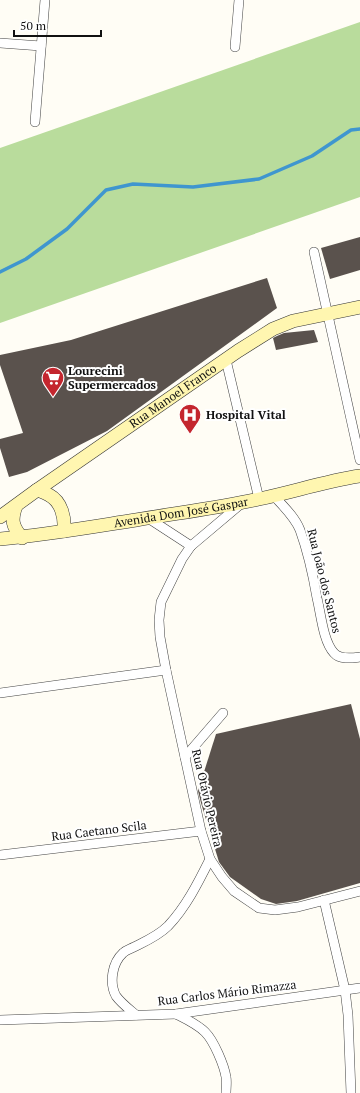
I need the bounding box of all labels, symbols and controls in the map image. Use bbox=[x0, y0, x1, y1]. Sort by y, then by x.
scale bar bbox=[14, 12, 101, 38]
text: 50 m bbox=[20, 18, 47, 33]
street label: Rua Manoel Franco bbox=[126, 360, 219, 431]
place label: Lourecini Supermercados bbox=[68, 363, 157, 392]
supermarket icon: Lourecini Supermercados bbox=[40, 365, 66, 398]
hospital icon: Hospital Vital bbox=[177, 402, 203, 435]
place label: Hospital Vital bbox=[206, 407, 286, 422]
street label: Avenida Dom José Gaspar bbox=[113, 493, 250, 530]
street label: Rua João dos Santos bbox=[304, 527, 345, 635]
street label: Rua Otávio Pereira bbox=[189, 748, 226, 848]
street label: Rua Caetano Scila bbox=[50, 817, 147, 844]
street label: Rua Carlos Mário Rimazza bbox=[157, 977, 297, 1008]

